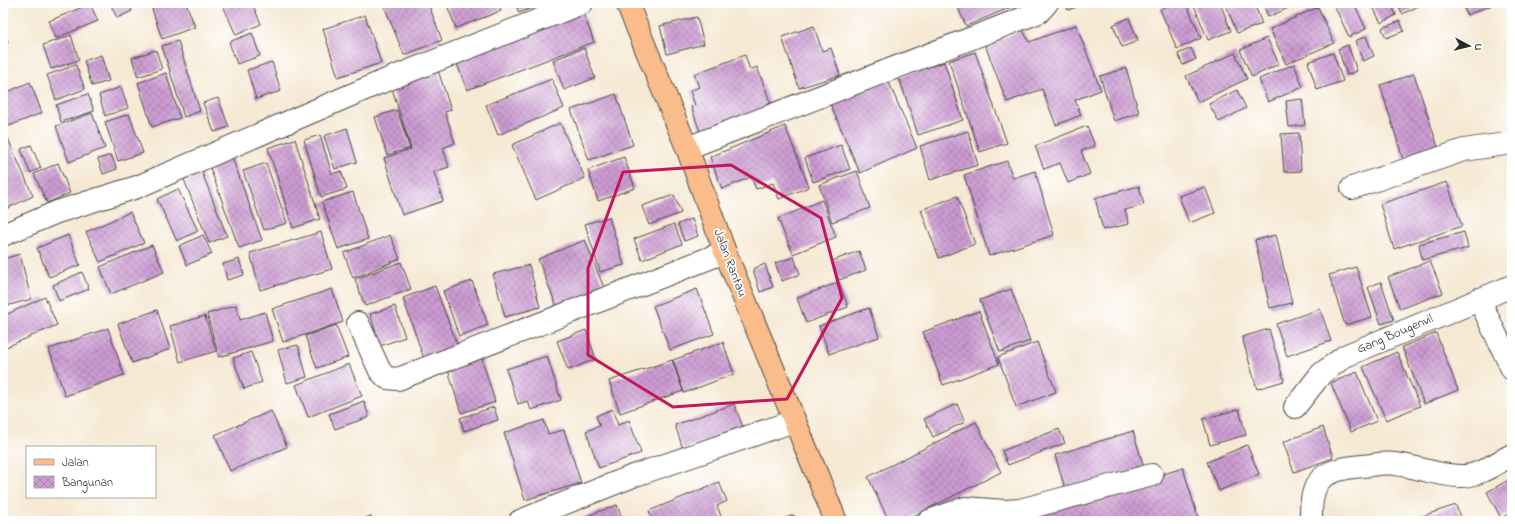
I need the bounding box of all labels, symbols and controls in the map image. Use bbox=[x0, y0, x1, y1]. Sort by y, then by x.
north arrow bbox=[1449, 26, 1489, 66]
text: U bbox=[1470, 43, 1486, 52]
street label: Jalan Rantau bbox=[708, 226, 752, 300]
street label: Gang Bougenvil bbox=[1354, 309, 1436, 360]
legend bbox=[26, 446, 156, 498]
text: Jalan bbox=[62, 454, 89, 472]
text: Bangunan bbox=[61, 474, 113, 493]

